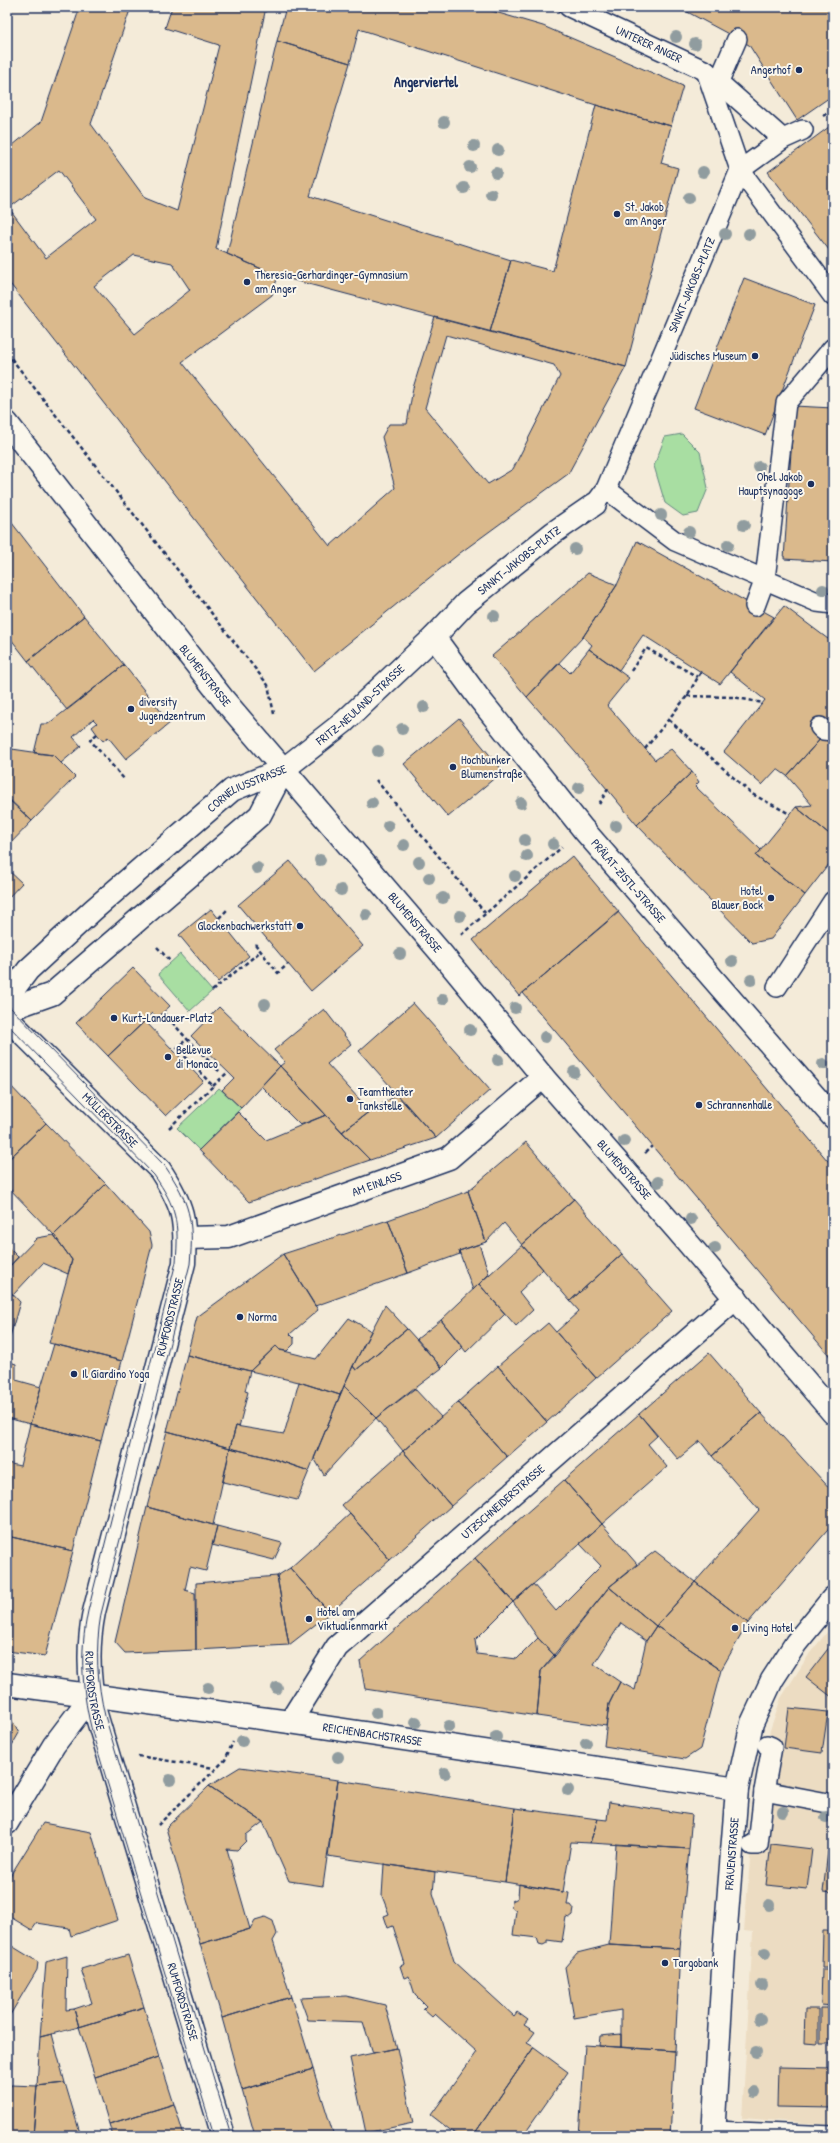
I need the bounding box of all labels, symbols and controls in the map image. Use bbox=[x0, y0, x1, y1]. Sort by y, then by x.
street label: UNTERER ANGER bbox=[613, 21, 686, 67]
place label: Angerhof bbox=[751, 61, 792, 78]
marker: Angerhof bbox=[794, 65, 804, 75]
district label: Angerviertel bbox=[394, 72, 458, 93]
place label: St. Jakob am Anger bbox=[625, 198, 667, 229]
marker: St. Jakob am Anger bbox=[612, 209, 622, 219]
street label: SANKT-JAKOBS-PLATZ bbox=[664, 234, 719, 335]
place label: Theresia-Gerhardinger-Gymnasium am Anger bbox=[255, 266, 408, 297]
marker: Theresia-Gerhardinger-Gymnasium am Anger bbox=[242, 277, 252, 287]
place label: Jüdisches Museum bbox=[670, 347, 747, 364]
marker: Jüdisches Museum bbox=[750, 351, 760, 361]
place label: Ohel Jakob Hauptsynagoge bbox=[738, 468, 803, 499]
marker: Ohel Jakob Hauptsynagoge bbox=[806, 479, 816, 489]
street label: SANKT-JAKOBS-PLATZ bbox=[474, 521, 564, 599]
street label: BLUMENSTRASSE bbox=[176, 641, 236, 711]
street label: FRITZ-NEULAND-STRASSE bbox=[311, 660, 409, 749]
place label: diversity Jugendzentrum bbox=[139, 693, 206, 724]
marker: diversity Jugendzentrum bbox=[126, 704, 136, 714]
place label: Hochbunker Blumenstraße bbox=[461, 751, 523, 782]
street label: CORNELIUSSTRASSE bbox=[203, 760, 290, 816]
marker: Hochbunker Blumenstraße bbox=[448, 762, 458, 772]
street label: PRÄLAT-ZISTL-STRASSE bbox=[587, 835, 670, 927]
place label: Hotel Blauer Bock bbox=[712, 882, 764, 913]
street label: BLUMENSTRASSE bbox=[384, 888, 446, 957]
marker: Hotel Blauer Bock bbox=[766, 893, 776, 903]
place label: Glockenbachwerkstatt bbox=[197, 917, 293, 934]
marker: Glockenbachwerkstatt bbox=[295, 921, 305, 931]
place label: Kurt-Landauer-Platz bbox=[122, 1009, 213, 1026]
marker: Kurt-Landauer-Platz bbox=[109, 1013, 119, 1023]
place label: Bellevue di Monaco bbox=[176, 1041, 218, 1072]
marker: Bellevue di Monaco bbox=[163, 1052, 173, 1062]
place label: Teamtheater Tankstelle bbox=[358, 1083, 414, 1114]
street label: MÜLLERSTRASSE bbox=[79, 1088, 142, 1152]
marker: Teamtheater Tankstelle bbox=[345, 1094, 355, 1104]
place label: Schrannenhalle bbox=[707, 1096, 772, 1113]
marker: Schrannenhalle bbox=[694, 1100, 704, 1110]
street label: BLUMENSTRASSE bbox=[594, 1136, 656, 1204]
street label: AM EINLASS bbox=[349, 1167, 404, 1200]
street label: RUMFORDSTRASSE bbox=[152, 1275, 188, 1358]
place label: Norma bbox=[248, 1308, 277, 1325]
marker: Norma bbox=[235, 1312, 245, 1322]
place label: Il Giardino Yoga bbox=[82, 1365, 149, 1382]
marker: Il Giardino Yoga bbox=[69, 1369, 79, 1379]
street label: UTZSCHNEIDERSTRASSE bbox=[457, 1460, 549, 1543]
place label: Hotel am Viktualienmarkt bbox=[317, 1603, 389, 1634]
marker: Hotel am Viktualienmarkt bbox=[304, 1614, 314, 1624]
place label: Living Hotel bbox=[743, 1619, 795, 1636]
marker: Living Hotel bbox=[730, 1623, 740, 1633]
street label: RUMFORDSTRASSE bbox=[81, 1651, 110, 1733]
street label: REICHENBACHSTRASSE bbox=[322, 1718, 424, 1750]
street label: FRAUENSTRASSE bbox=[720, 1816, 743, 1892]
place label: Targobank bbox=[673, 1954, 718, 1971]
marker: Targobank bbox=[660, 1958, 670, 1968]
street label: RUMFORDSTRASSE bbox=[163, 1961, 203, 2043]

